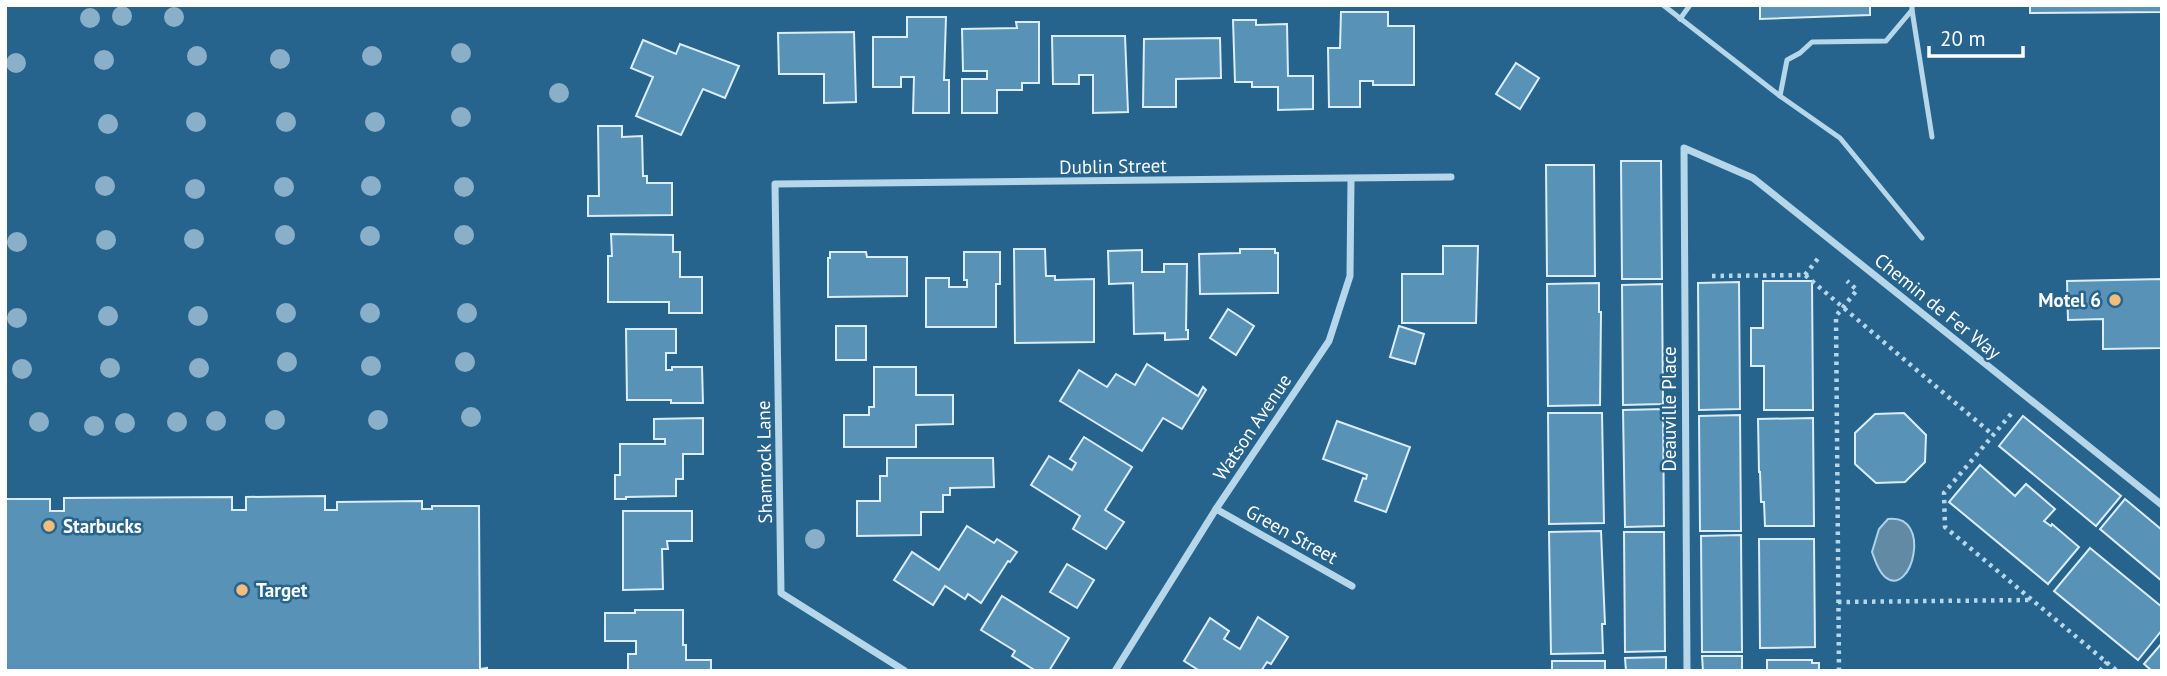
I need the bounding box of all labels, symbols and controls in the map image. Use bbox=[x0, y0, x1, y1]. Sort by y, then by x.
scale bar bbox=[1929, 14, 2024, 58]
text: 20 m bbox=[1940, 25, 1986, 52]
street label: Dublin Street bbox=[1059, 153, 1168, 179]
street label: Chemin de Fer Way bbox=[1870, 248, 2006, 364]
place label: Motel 6 bbox=[2038, 288, 2101, 312]
marker: Motel 6 bbox=[2107, 292, 2123, 308]
street label: Deauville Place bbox=[1657, 346, 1681, 472]
street label: Watson Avenue bbox=[1208, 369, 1296, 485]
street label: Shamrock Lane bbox=[751, 400, 777, 524]
street label: Green Street bbox=[1242, 499, 1343, 569]
place label: Starbucks bbox=[63, 514, 142, 538]
marker: Starbucks bbox=[41, 518, 57, 534]
place label: Target bbox=[256, 578, 308, 602]
marker: Target bbox=[234, 582, 250, 598]

